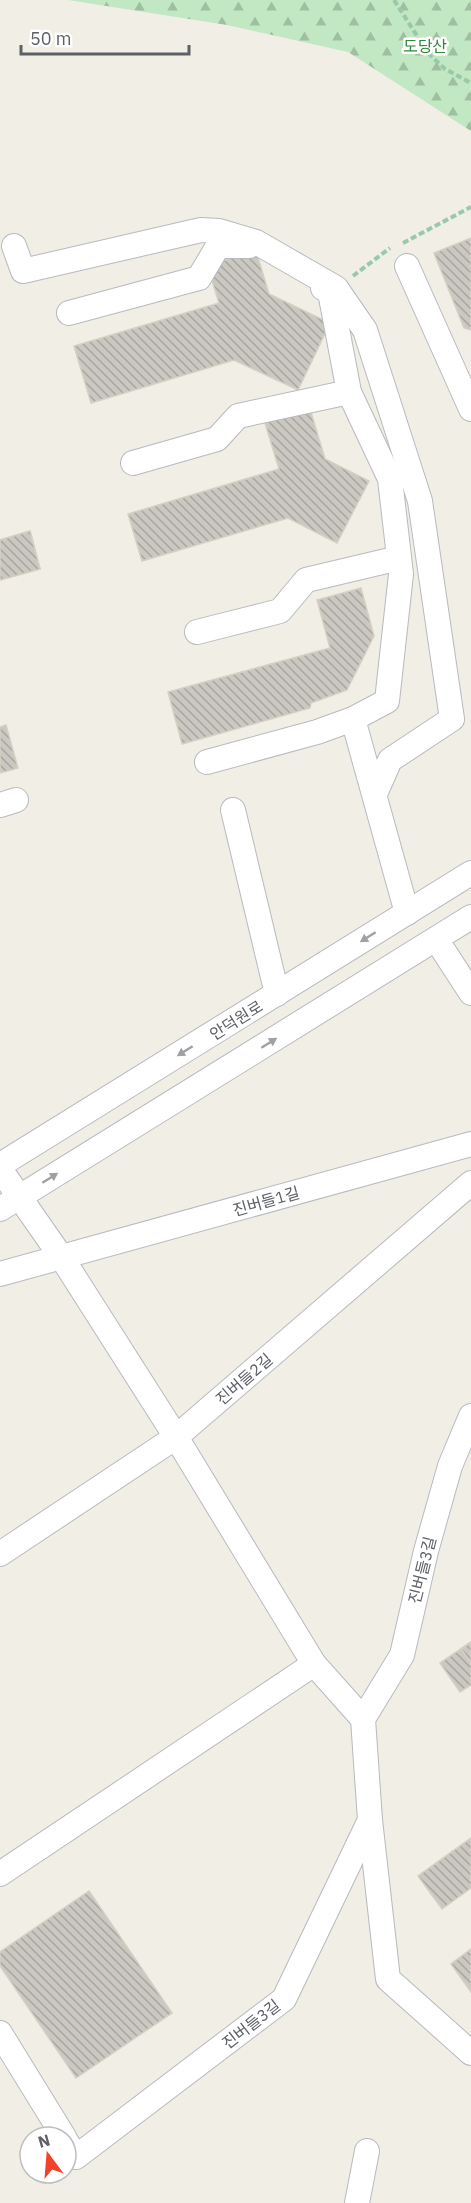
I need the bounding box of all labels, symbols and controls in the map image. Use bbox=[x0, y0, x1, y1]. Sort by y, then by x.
scale bar bbox=[21, 18, 189, 56]
text: 50 m bbox=[30, 27, 72, 50]
park label: 도당산 bbox=[403, 36, 447, 56]
one-way arrow bbox=[360, 932, 376, 943]
street label: 안덕원로 bbox=[206, 996, 266, 1044]
one-way arrow bbox=[261, 1037, 277, 1048]
one-way arrow bbox=[177, 1046, 193, 1057]
one-way arrow bbox=[42, 1173, 58, 1184]
street label: 진버들1길 bbox=[230, 1182, 302, 1220]
street label: 진버들2길 bbox=[212, 1349, 276, 1409]
street label: 진버들3길 bbox=[404, 1534, 440, 1606]
street label: 진버들3길 bbox=[218, 1995, 284, 2053]
north arrow bbox=[18, 2125, 78, 2185]
text: N bbox=[36, 2129, 52, 2152]

